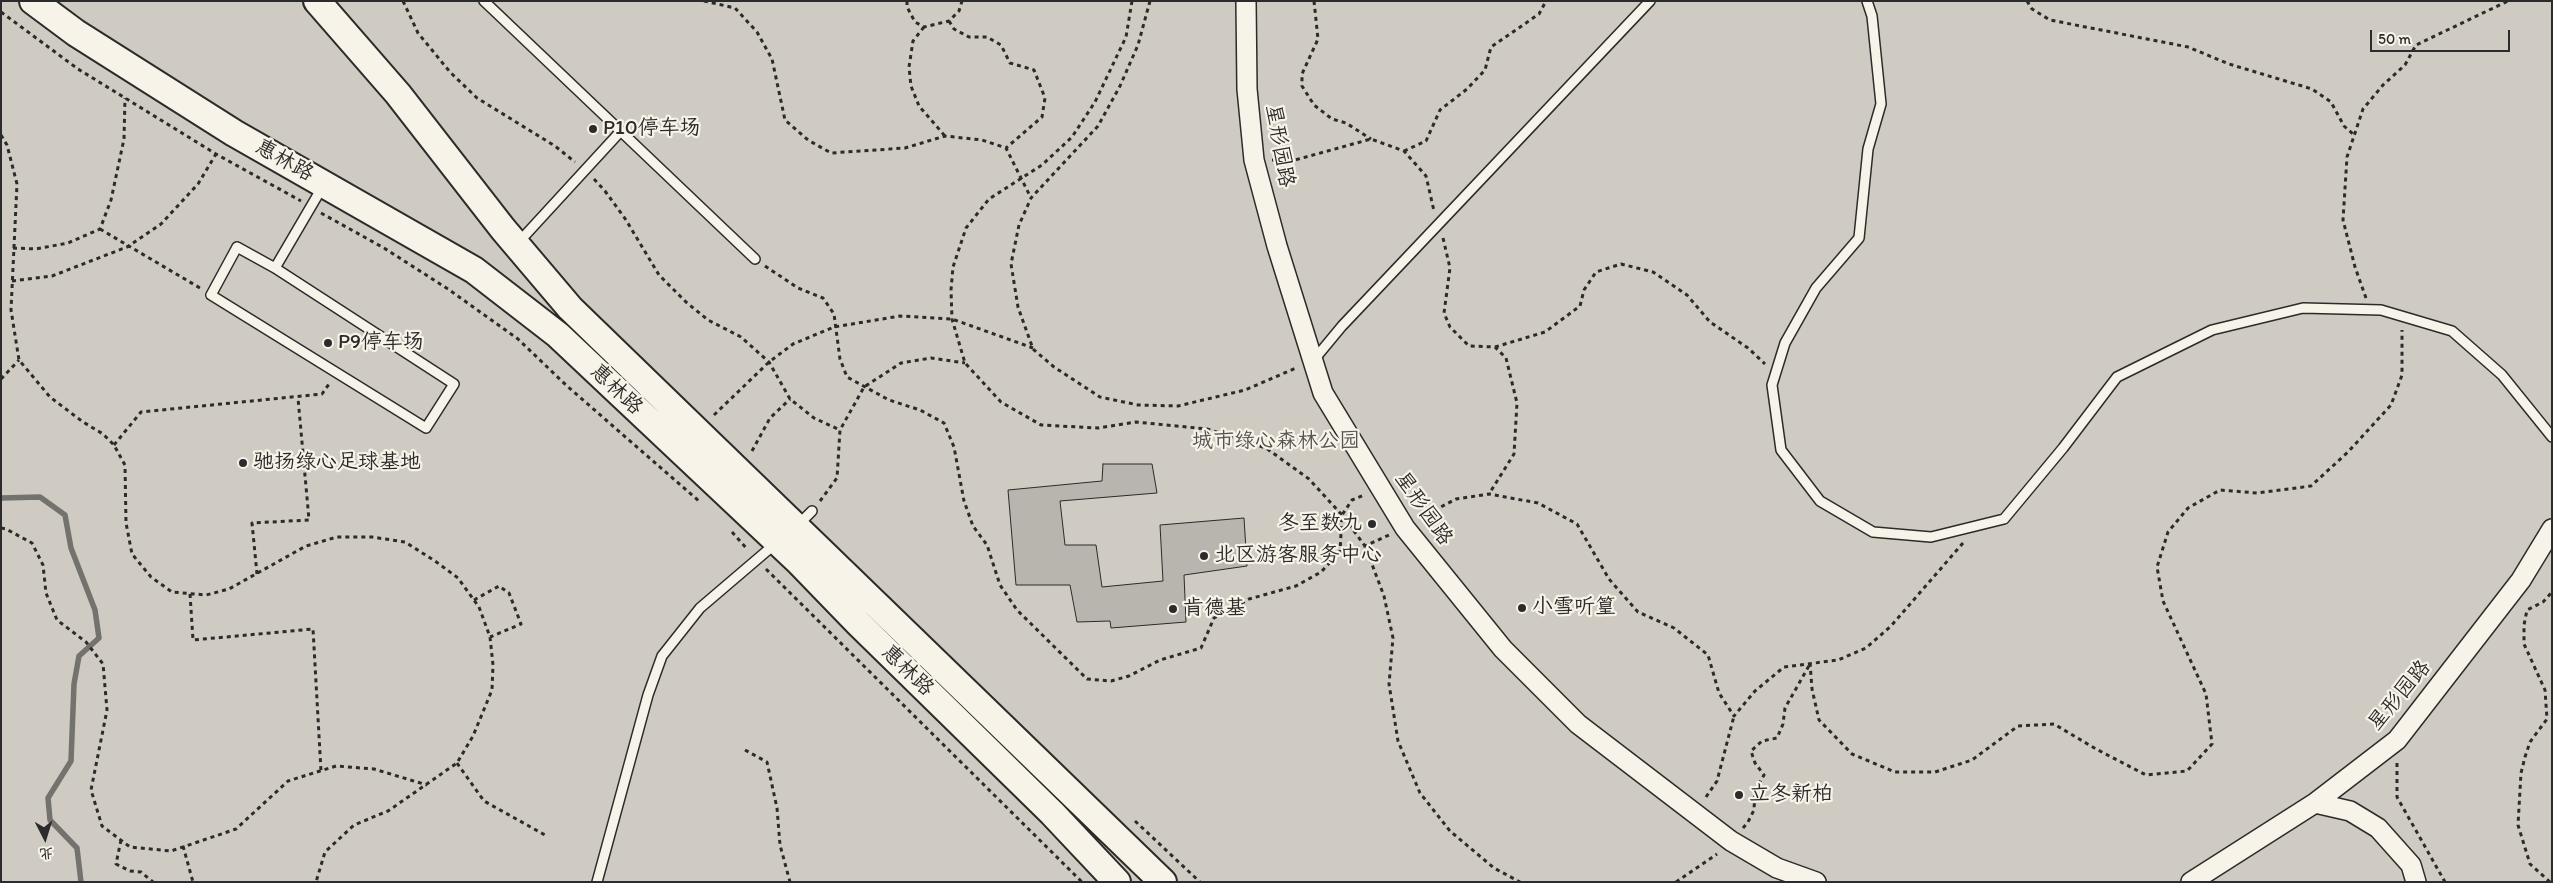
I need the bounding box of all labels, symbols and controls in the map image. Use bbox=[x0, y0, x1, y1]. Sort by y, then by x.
scale bar bbox=[2373, 20, 2513, 52]
text: 50 m bbox=[2378, 30, 2411, 48]
street label: 星形园路 bbox=[1259, 102, 1299, 190]
place label: P10停车场 bbox=[603, 116, 701, 142]
marker: P10停车场 bbox=[587, 123, 599, 135]
street label: 惠林路 bbox=[250, 135, 318, 187]
place label: P9停车场 bbox=[338, 330, 424, 356]
marker: P9停车场 bbox=[322, 337, 334, 349]
street label: 惠林路 bbox=[584, 359, 648, 421]
park label: 城市绿心森林公园 bbox=[1192, 429, 1360, 455]
place label: 驰扬绿心足球基地 bbox=[253, 450, 421, 476]
marker: 驰扬绿心足球基地 bbox=[237, 457, 249, 469]
street label: 星形园路 bbox=[1389, 467, 1457, 551]
place label: 冬至数九 bbox=[1278, 511, 1362, 537]
marker: 冬至数九 bbox=[1366, 518, 1378, 530]
place label: 北区游客服务中心 bbox=[1214, 543, 1382, 569]
marker: 北区游客服务中心 bbox=[1198, 550, 1210, 562]
place label: 小雪听篁 bbox=[1532, 595, 1616, 621]
place label: 肯德基 bbox=[1183, 596, 1246, 622]
marker: 小雪听篁 bbox=[1516, 602, 1528, 614]
marker: 肯德基 bbox=[1167, 603, 1179, 615]
street label: 惠林路 bbox=[876, 640, 938, 702]
street label: 星形园路 bbox=[2363, 656, 2437, 736]
place label: 立冬新柏 bbox=[1749, 782, 1833, 808]
marker: 立冬新柏 bbox=[1733, 789, 1745, 801]
north arrow bbox=[20, 813, 70, 863]
text: 北 bbox=[39, 844, 54, 863]

